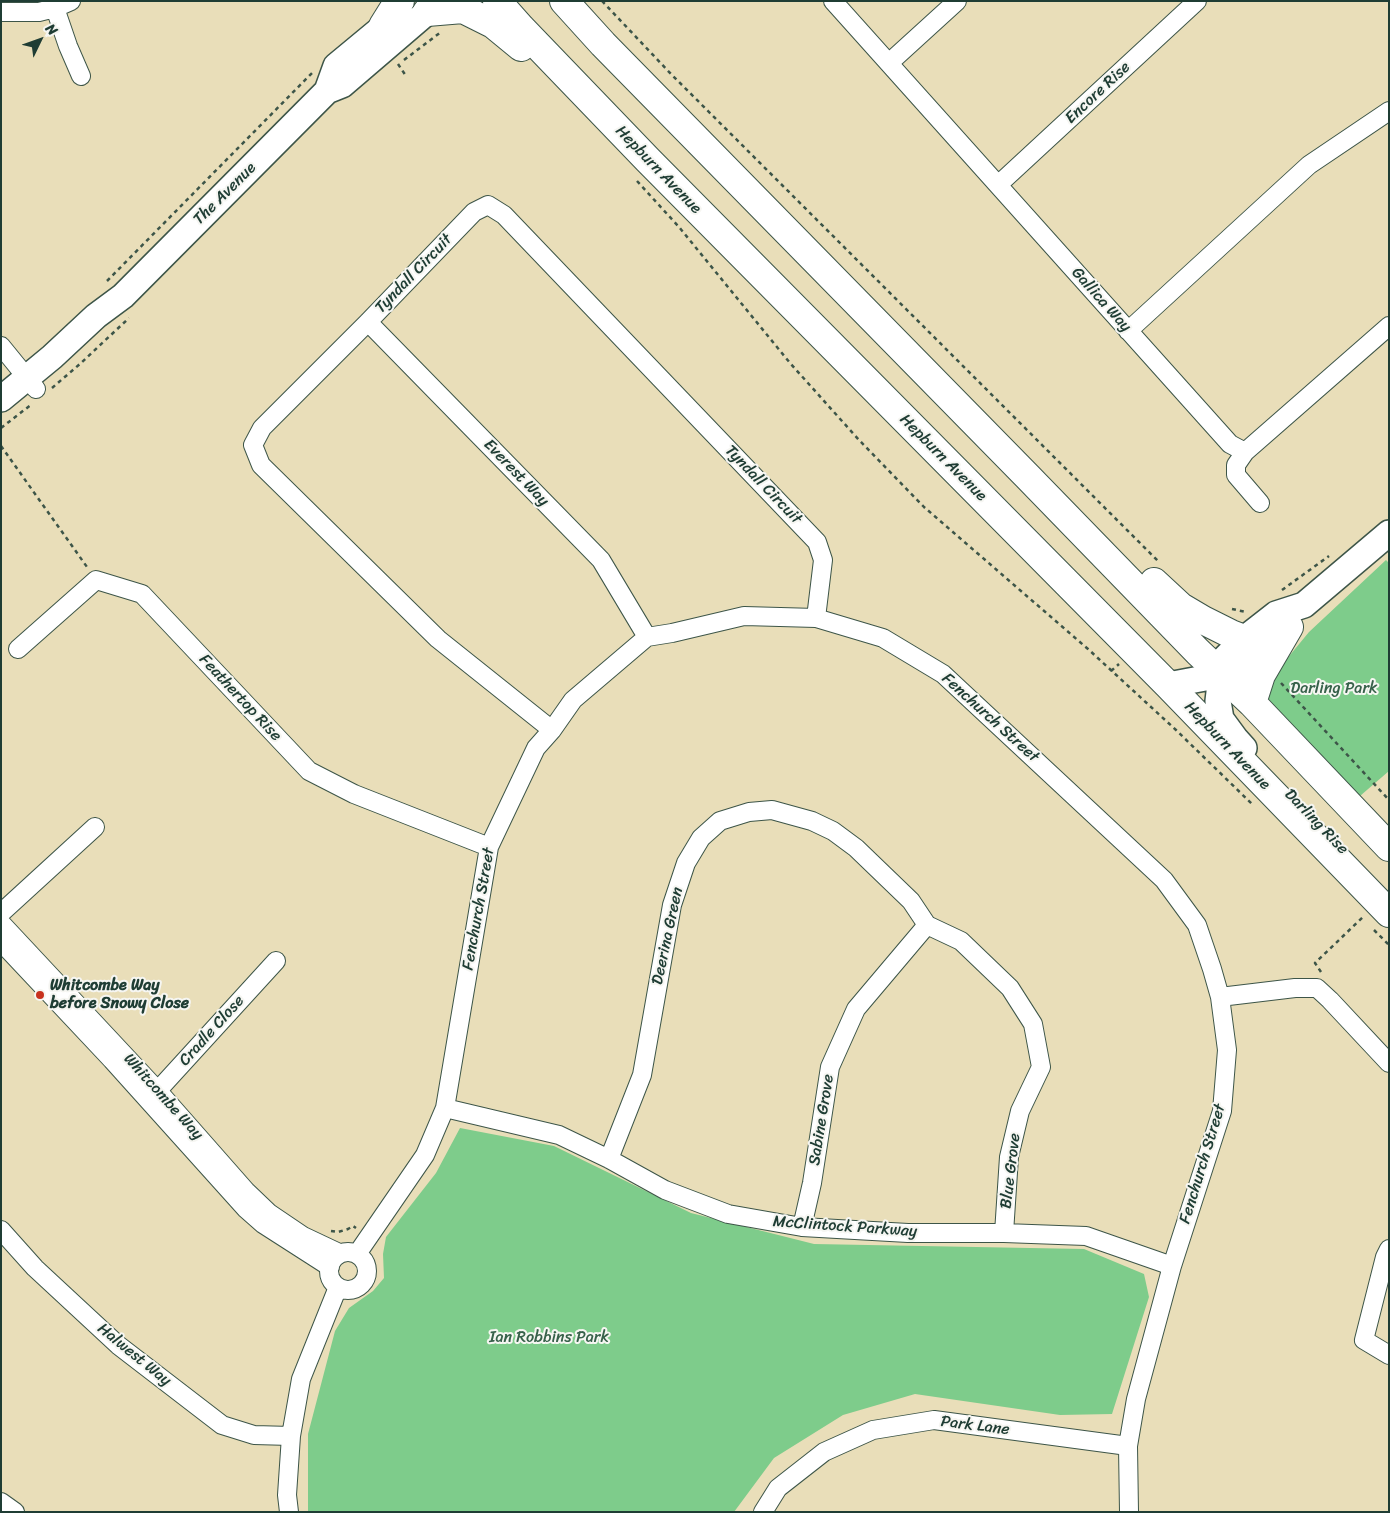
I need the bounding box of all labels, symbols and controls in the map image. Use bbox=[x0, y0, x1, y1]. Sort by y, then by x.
north arrow bbox=[15, 15, 65, 65]
text: N bbox=[39, 18, 64, 42]
street label: Encore Rise bbox=[1061, 58, 1135, 128]
street label: Hepburn Avenue bbox=[611, 122, 705, 218]
street label: The Avenue bbox=[190, 159, 260, 229]
street label: Tyndall Circuit bbox=[371, 230, 457, 318]
street label: Gallica Way bbox=[1067, 264, 1135, 336]
street label: Hepburn Avenue bbox=[895, 410, 991, 506]
street label: Everest Way bbox=[479, 436, 553, 510]
street label: Tyndall Circuit bbox=[720, 441, 806, 529]
street label: Feathertop Rise bbox=[195, 650, 285, 746]
street label: Fenchurch Street bbox=[937, 669, 1043, 767]
park label: Darling Park bbox=[1291, 679, 1377, 699]
street label: Hepburn Avenue bbox=[1180, 698, 1274, 794]
street label: Darling Rise bbox=[1280, 785, 1352, 859]
street label: Fenchurch Street bbox=[459, 846, 499, 972]
street label: Deerina Green bbox=[648, 885, 688, 987]
place label: Whitcombe Way before Snowy Close bbox=[50, 976, 189, 1014]
marker: Whitcombe Way before Snowy Close bbox=[34, 989, 46, 1001]
street label: Cradle Close bbox=[175, 992, 249, 1070]
street label: Whitcombe Way bbox=[119, 1050, 207, 1144]
street label: Sabine Grove bbox=[805, 1073, 839, 1167]
street label: Fenchurch Street bbox=[1176, 1102, 1230, 1226]
street label: Blue Grove bbox=[997, 1132, 1025, 1210]
street label: McClintock Parkway bbox=[772, 1212, 918, 1242]
street label: Halwest Way bbox=[93, 1319, 175, 1391]
park label: Ian Robbins Park bbox=[489, 1328, 609, 1348]
street label: Park Lane bbox=[939, 1412, 1011, 1440]

